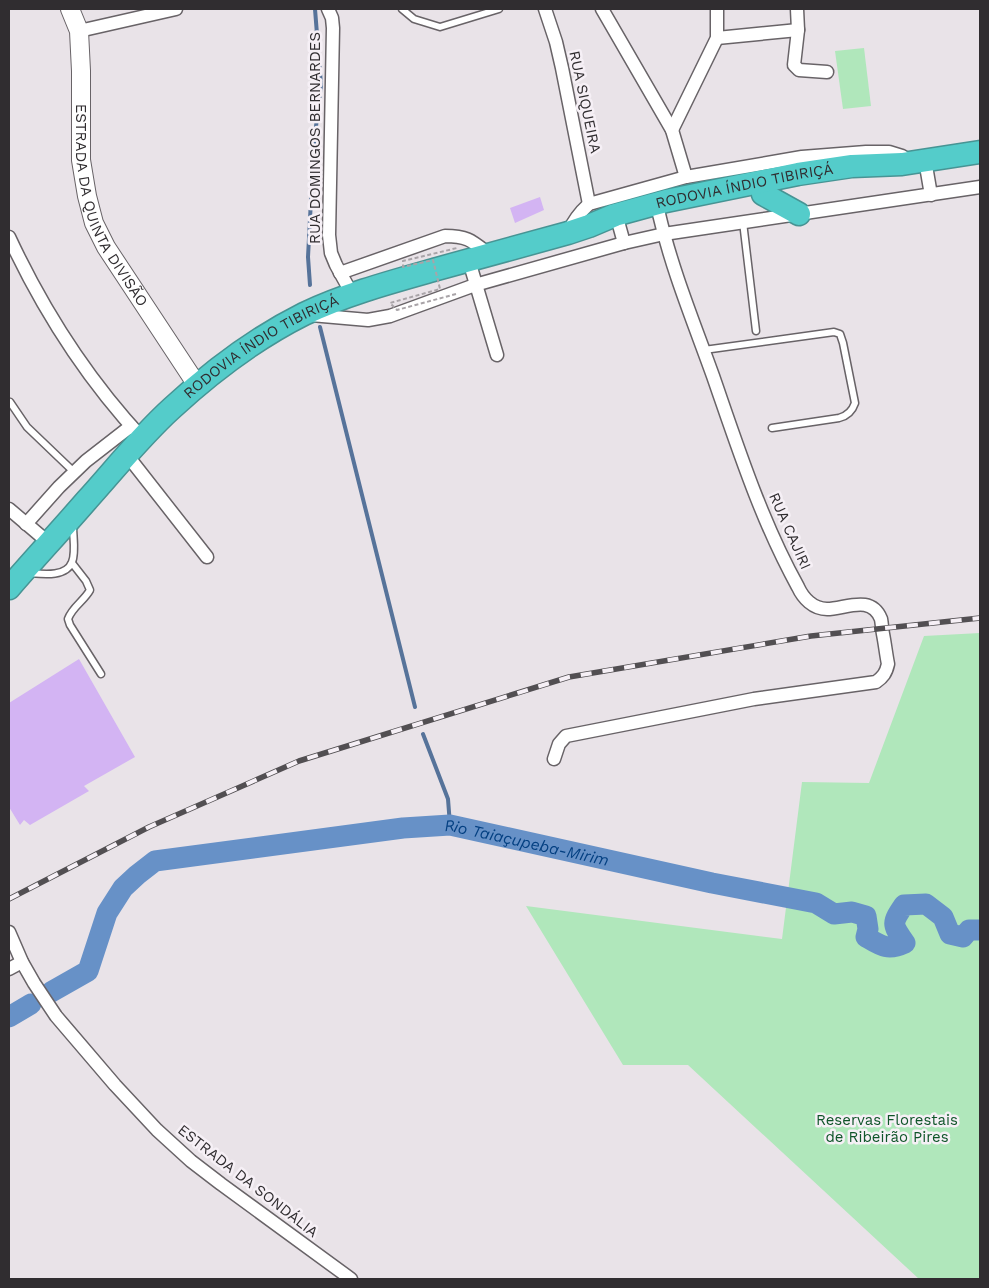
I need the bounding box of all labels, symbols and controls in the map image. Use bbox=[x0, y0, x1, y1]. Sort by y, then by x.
street label: RUA DOMINGOS BERNARDES bbox=[306, 32, 324, 244]
street label: RUA SIQUEIRA bbox=[565, 49, 605, 155]
street label: ESTRADA DA QUINTA DIVISÃO bbox=[72, 104, 152, 310]
street label: RODOVIA ÍNDIO TIBIRIÇÁ bbox=[654, 160, 834, 212]
street label: RODOVIA ÍNDIO TIBIRIÇÁ bbox=[180, 291, 341, 402]
street label: RUA CAJIRI bbox=[765, 490, 815, 572]
water label: Rio Taiaçupeba-Mirim bbox=[444, 816, 611, 870]
park label: Reservas Florestais de Ribeirão Pires bbox=[816, 1111, 958, 1146]
street label: ESTRADA DA SONDÁLIA bbox=[174, 1121, 322, 1241]

